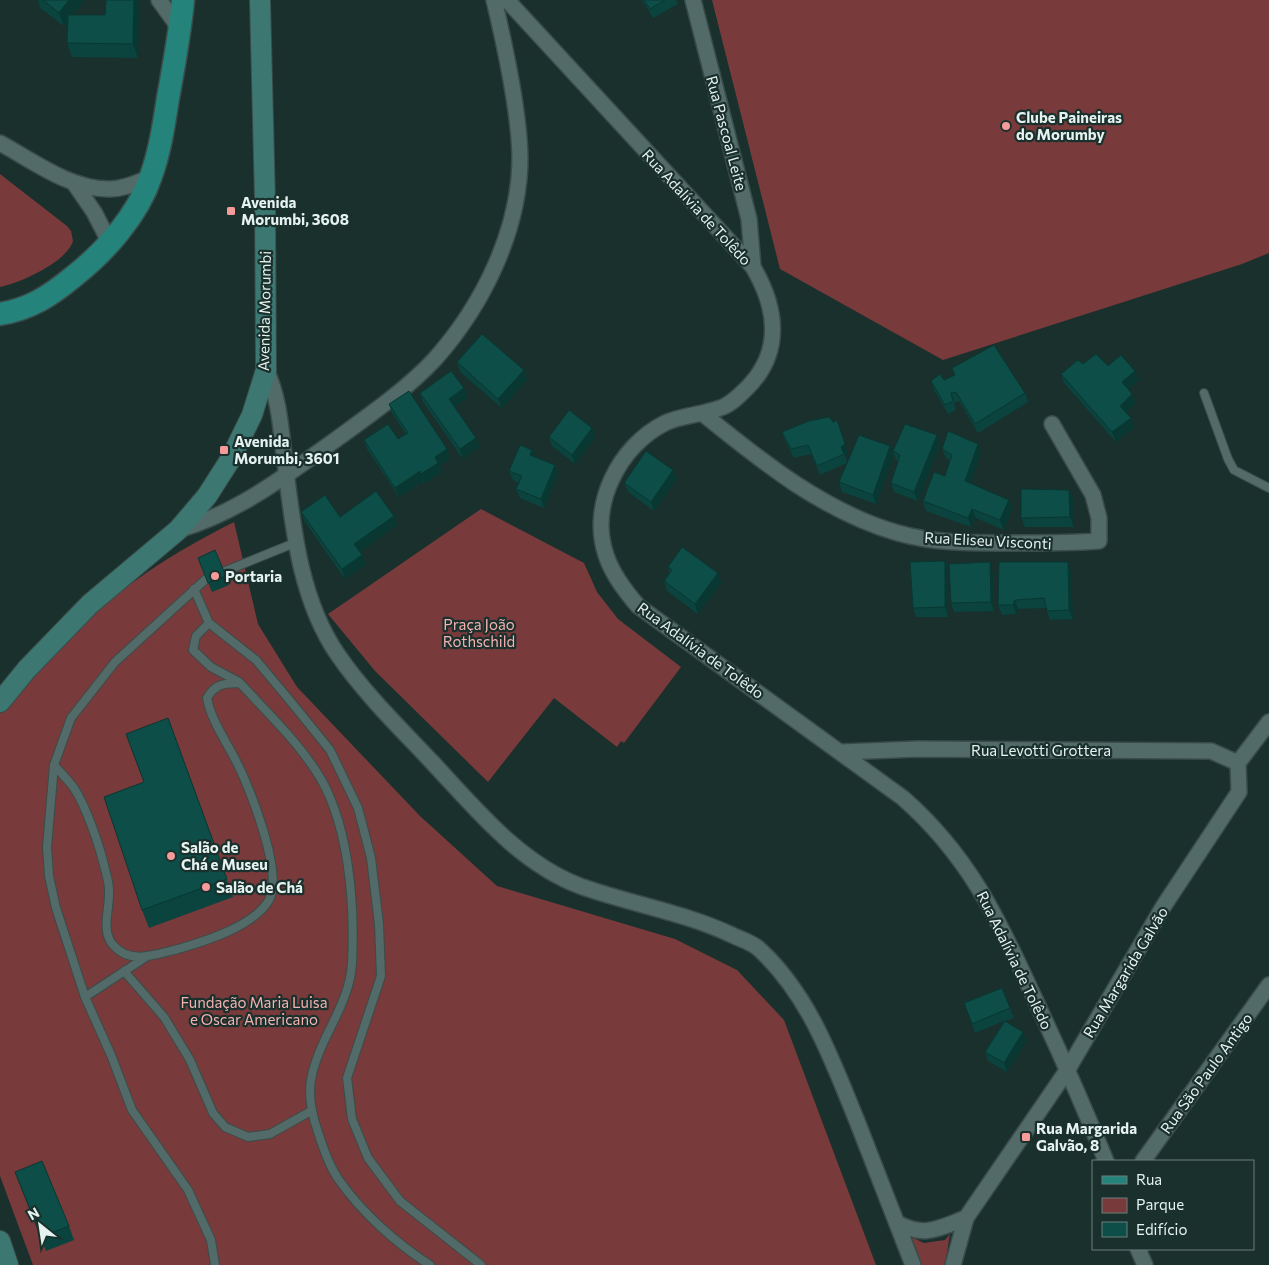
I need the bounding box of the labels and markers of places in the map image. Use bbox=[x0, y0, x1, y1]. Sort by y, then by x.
place label: Clube Paineiras do Morumby bbox=[1016, 108, 1122, 143]
marker: Clube Paineiras do Morumby bbox=[1000, 120, 1012, 132]
place label: Avenida Morumbi, 3608 bbox=[241, 193, 349, 228]
marker: Avenida Morumbi, 3608 bbox=[225, 205, 237, 217]
place label: Avenida Morumbi, 3601 bbox=[234, 432, 340, 467]
marker: Avenida Morumbi, 3601 bbox=[218, 444, 230, 456]
place label: Portaria bbox=[225, 567, 282, 585]
marker: Portaria bbox=[209, 570, 221, 582]
place label: Salão de Chá e Museu bbox=[181, 838, 268, 873]
marker: Salão de Chá e Museu bbox=[165, 850, 177, 862]
place label: Salão de Chá bbox=[216, 878, 303, 896]
marker: Salão de Chá bbox=[200, 881, 212, 893]
place label: Rua Margarida Galvão, 8 bbox=[1036, 1119, 1137, 1154]
marker: Rua Margarida Galvão, 8 bbox=[1020, 1131, 1032, 1143]

